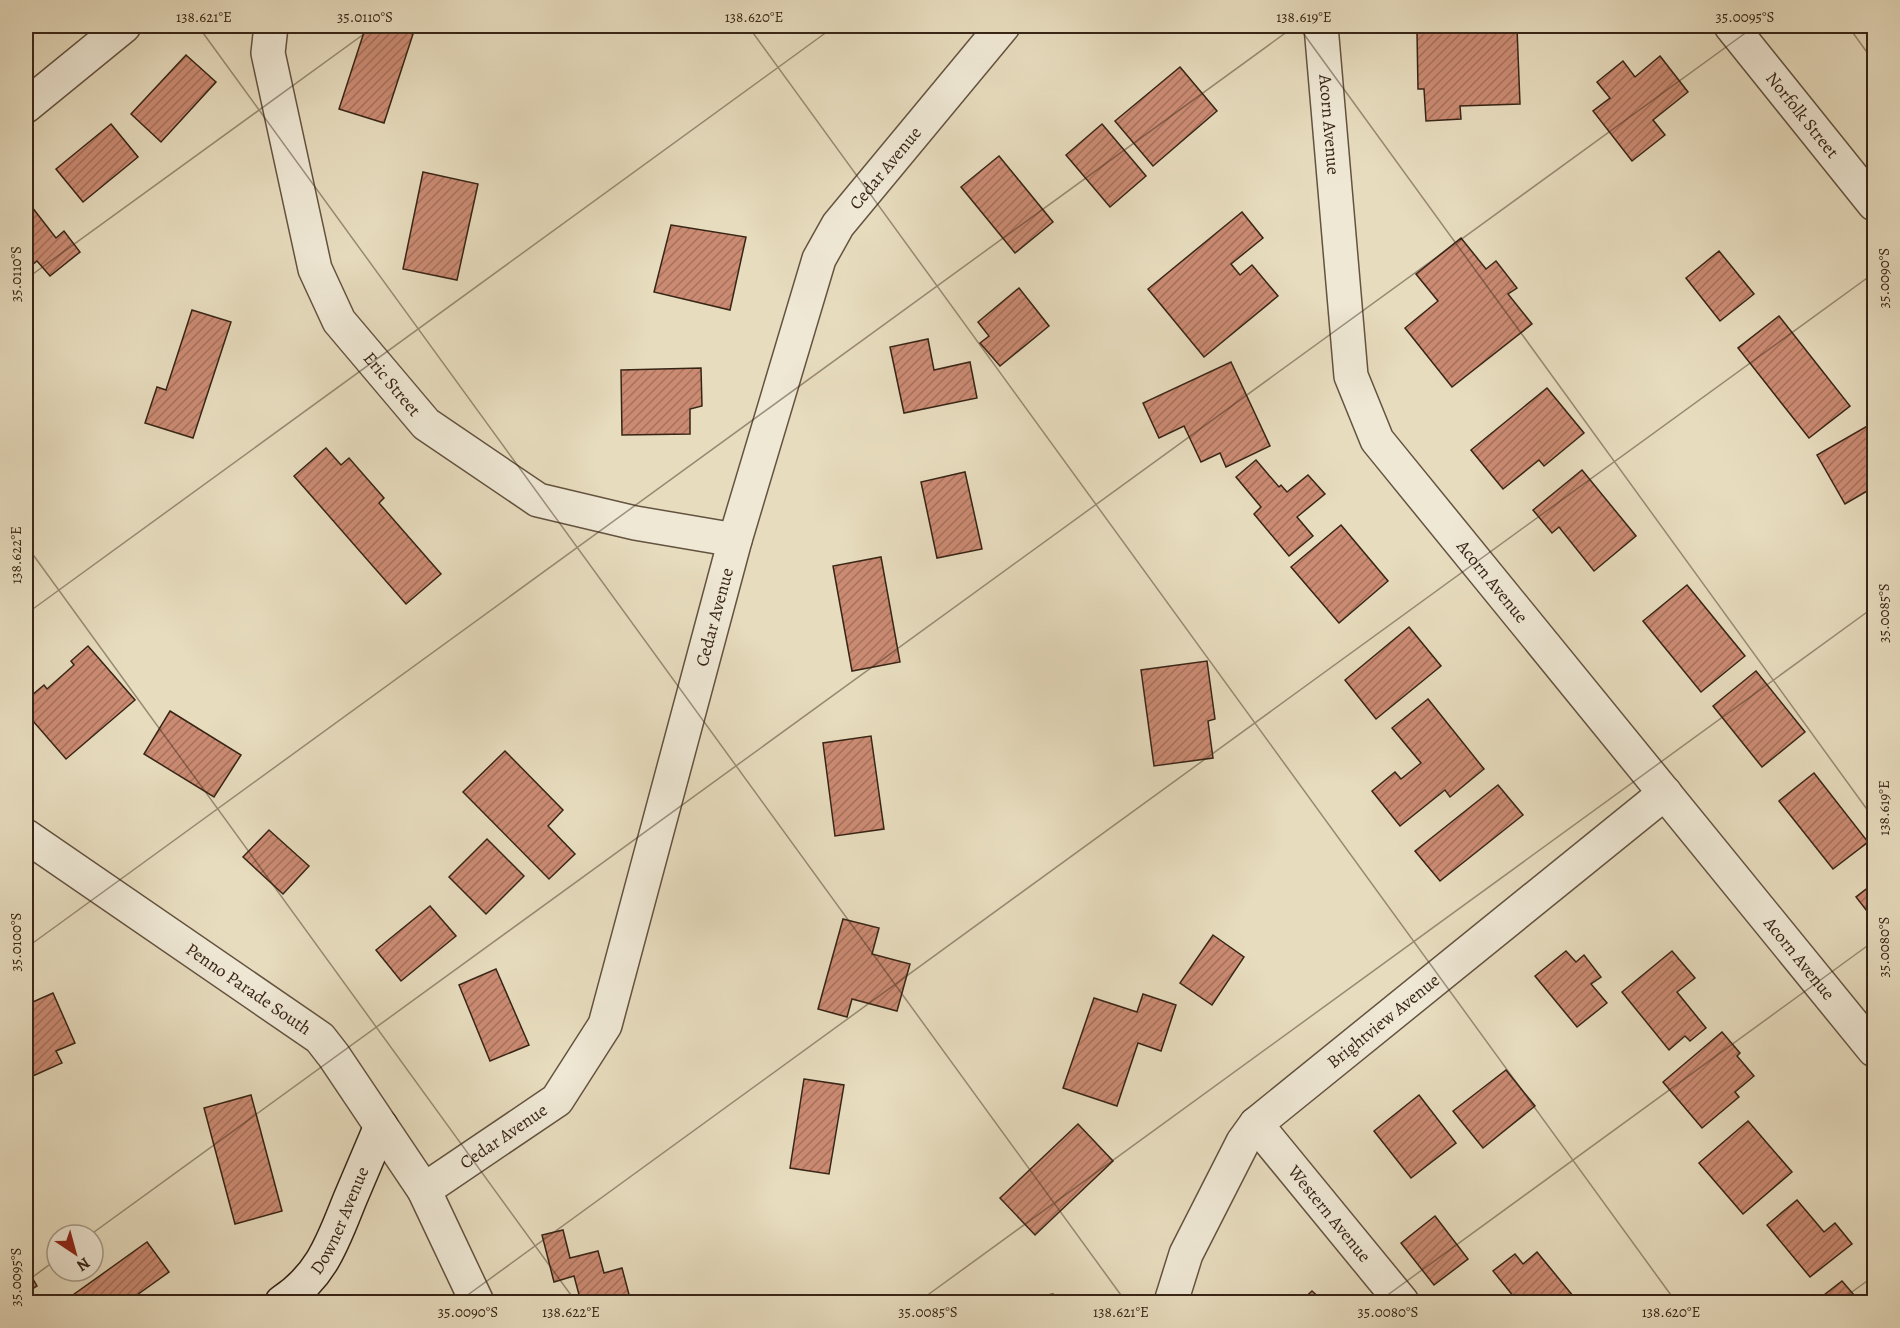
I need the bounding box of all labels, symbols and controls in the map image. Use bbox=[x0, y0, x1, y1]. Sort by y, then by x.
text: 138.621°E bbox=[176, 7, 232, 27]
text: 35.0110°S bbox=[337, 7, 393, 27]
text: 138.620°E bbox=[725, 7, 783, 27]
text: 138.619°E bbox=[1276, 7, 1332, 27]
text: 35.0095°S bbox=[1715, 7, 1775, 27]
street label: Norfolk Street bbox=[1760, 67, 1844, 163]
street label: Acorn Avenue bbox=[1313, 72, 1346, 176]
street label: Cedar Avenue bbox=[844, 121, 927, 215]
text: 35.0110°S bbox=[6, 246, 26, 302]
text: 35.0090°S bbox=[1874, 248, 1894, 308]
street label: Eric Street bbox=[358, 347, 426, 421]
text: 138.622°E bbox=[6, 526, 26, 584]
street label: Acorn Avenue bbox=[1451, 534, 1533, 628]
street label: Cedar Avenue bbox=[690, 565, 739, 669]
text: 35.0085°S bbox=[1874, 583, 1894, 643]
text: 138.619°E bbox=[1874, 780, 1894, 836]
street label: Acorn Avenue bbox=[1758, 911, 1840, 1005]
text: 35.0100°S bbox=[6, 913, 26, 971]
text: 35.0080°S bbox=[1874, 916, 1894, 978]
street label: Penno Parade South bbox=[181, 937, 316, 1041]
street label: Brightview Avenue bbox=[1322, 968, 1445, 1074]
street label: Cedar Avenue bbox=[455, 1098, 552, 1174]
street label: Western Avenue bbox=[1282, 1159, 1377, 1267]
street label: Downer Avenue bbox=[304, 1163, 374, 1279]
north arrow bbox=[45, 1223, 105, 1283]
text: 35.0095°S bbox=[6, 1247, 26, 1307]
text: N bbox=[72, 1252, 94, 1277]
text: 35.0090°S bbox=[438, 1302, 498, 1322]
text: 138.622°E bbox=[542, 1302, 600, 1322]
text: 35.0085°S bbox=[898, 1302, 958, 1322]
text: 138.621°E bbox=[1093, 1302, 1149, 1322]
text: 35.0080°S bbox=[1357, 1302, 1419, 1322]
text: 138.620°E bbox=[1642, 1302, 1700, 1322]

